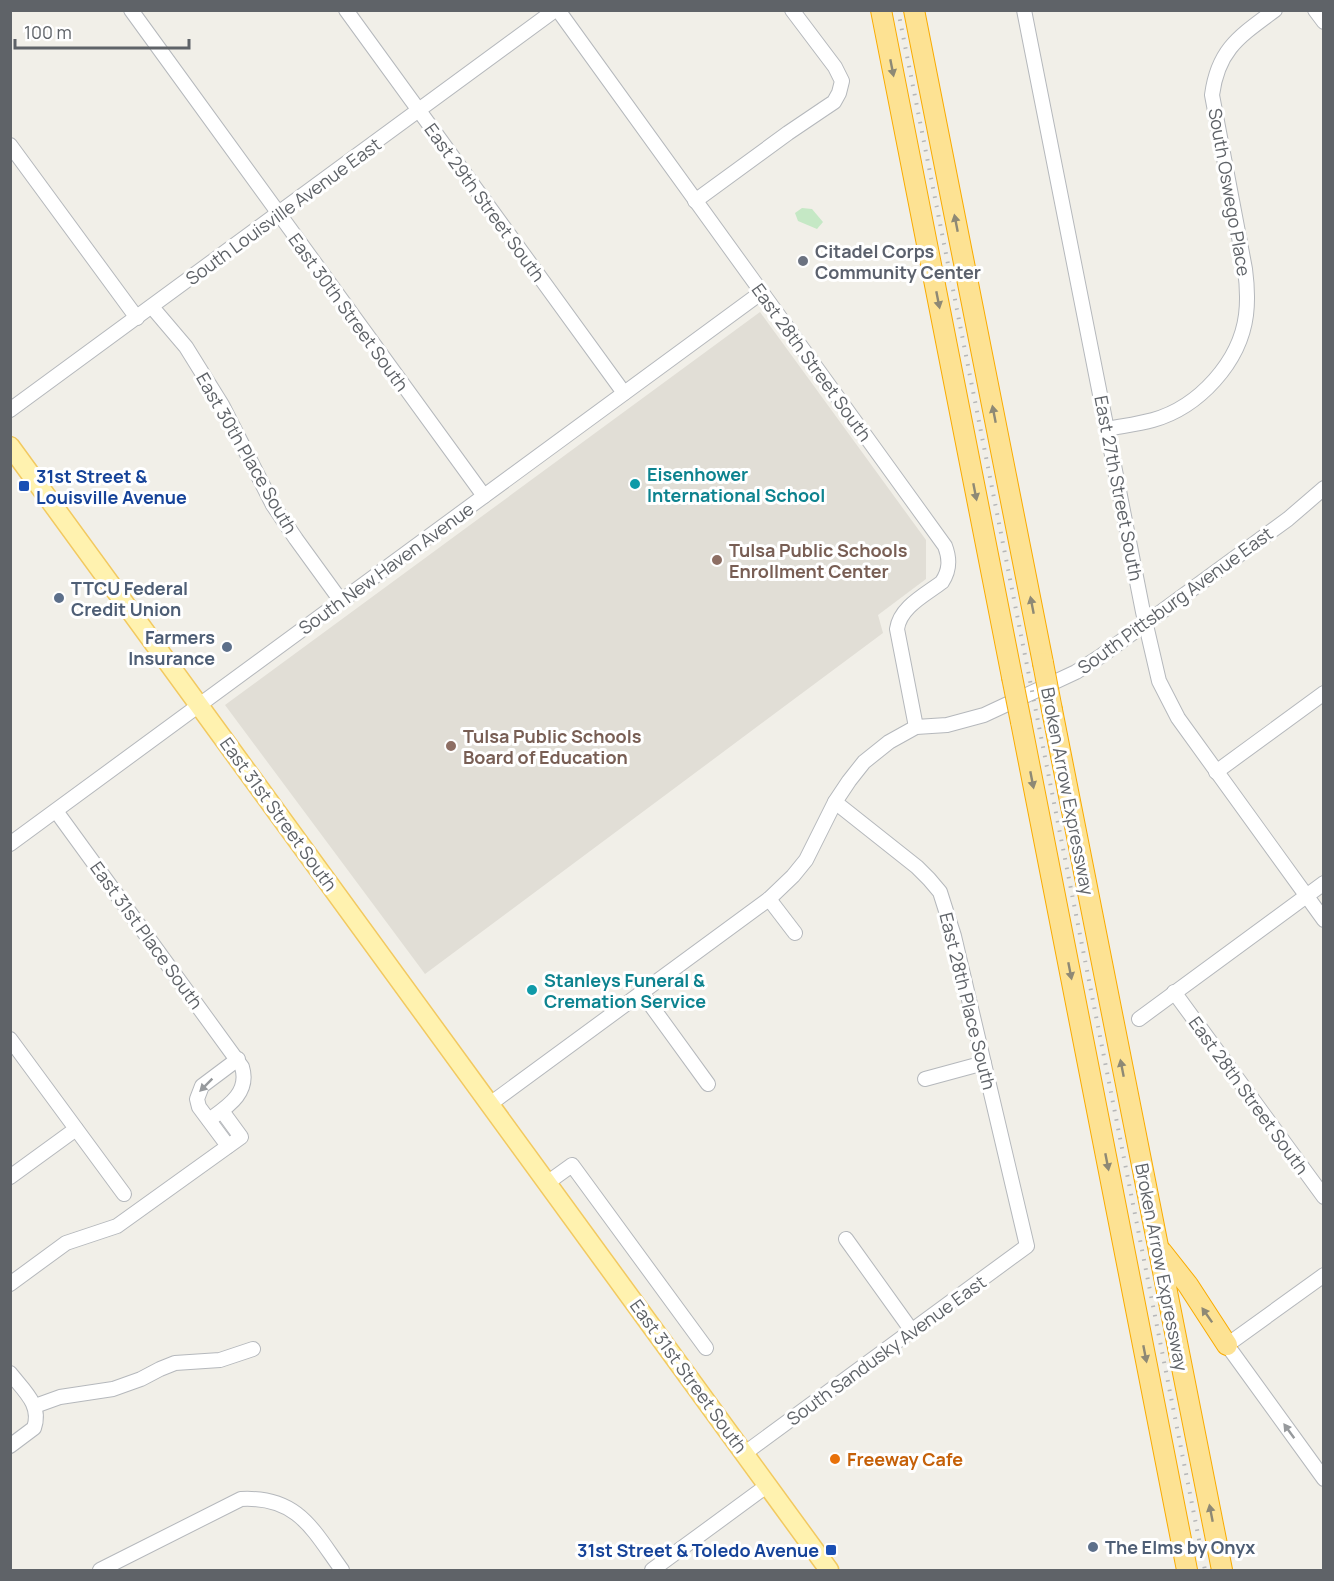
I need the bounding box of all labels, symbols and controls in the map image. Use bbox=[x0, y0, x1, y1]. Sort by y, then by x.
scale bar bbox=[15, 12, 189, 50]
text: 100 m bbox=[24, 20, 72, 44]
one-way arrow bbox=[888, 59, 897, 78]
street label: South Oswego Place bbox=[1203, 106, 1257, 278]
street label: East 29th Street South bbox=[419, 118, 551, 286]
street label: South Louisville Avenue East bbox=[181, 132, 385, 290]
one-way arrow bbox=[951, 213, 960, 232]
street label: East 30th Street South bbox=[284, 228, 414, 396]
place label: Citadel Corps Community Center bbox=[815, 239, 981, 284]
marker: Citadel Corps Community Center bbox=[796, 254, 810, 268]
street label: East 28th Street South bbox=[747, 278, 877, 446]
one-way arrow bbox=[934, 291, 943, 310]
street label: East 30th Place South bbox=[191, 368, 303, 538]
street label: East 27th Street South bbox=[1089, 393, 1149, 583]
one-way arrow bbox=[989, 404, 998, 423]
place label: Eisenhower International School bbox=[647, 462, 825, 507]
place label: 31st Street & Louisville Avenue bbox=[36, 464, 187, 509]
marker: Eisenhower International School bbox=[628, 477, 642, 491]
marker: 31st Street & Louisville Avenue bbox=[17, 479, 31, 493]
one-way arrow bbox=[971, 482, 980, 501]
street label: South New Haven Avenue bbox=[294, 496, 478, 640]
street label: South Pittsburg Avenue East bbox=[1073, 521, 1277, 679]
place label: Tulsa Public Schools Enrollment Center bbox=[729, 538, 908, 583]
marker: Tulsa Public Schools Enrollment Center bbox=[710, 553, 724, 567]
place label: TTCU Federal Credit Union bbox=[71, 576, 188, 621]
marker: TTCU Federal Credit Union bbox=[52, 591, 66, 605]
one-way arrow bbox=[1027, 596, 1036, 615]
place label: Farmers Insurance bbox=[128, 625, 215, 670]
marker: Farmers Insurance bbox=[220, 640, 234, 654]
street label: Broken Arrow Expressway bbox=[1036, 685, 1100, 897]
place label: Tulsa Public Schools Board of Education bbox=[463, 724, 642, 769]
street label: East 31st Street South bbox=[215, 732, 343, 896]
marker: Tulsa Public Schools Board of Education bbox=[444, 739, 458, 753]
one-way arrow bbox=[1028, 770, 1037, 789]
street label: East 31st Place South bbox=[85, 856, 209, 1014]
street label: East 28th Place South bbox=[934, 910, 1002, 1092]
one-way arrow bbox=[1066, 962, 1075, 981]
place label: Stanleys Funeral & Cremation Service bbox=[544, 968, 706, 1013]
marker: Stanleys Funeral & Cremation Service bbox=[525, 983, 539, 997]
street label: East 28th Street South bbox=[1184, 1011, 1314, 1179]
one-way arrow bbox=[1117, 1059, 1126, 1078]
one-way arrow bbox=[198, 1078, 213, 1092]
one-way arrow bbox=[1103, 1153, 1112, 1172]
street label: Broken Arrow Expressway bbox=[1130, 1161, 1194, 1373]
street label: South Sandusky Avenue East bbox=[782, 1270, 990, 1430]
street label: East 31st Street South bbox=[625, 1294, 753, 1458]
one-way arrow bbox=[1202, 1307, 1213, 1323]
one-way arrow bbox=[1141, 1344, 1150, 1363]
one-way arrow bbox=[1284, 1424, 1296, 1439]
place label: Freeway Cafe bbox=[847, 1447, 963, 1471]
marker: Freeway Cafe bbox=[828, 1452, 842, 1466]
one-way arrow bbox=[1206, 1503, 1215, 1522]
place label: The Elms by Onyx bbox=[1105, 1535, 1255, 1559]
place label: 31st Street & Toledo Avenue bbox=[577, 1538, 819, 1562]
marker: The Elms by Onyx bbox=[1086, 1540, 1100, 1554]
marker: 31st Street & Toledo Avenue bbox=[824, 1543, 838, 1557]

